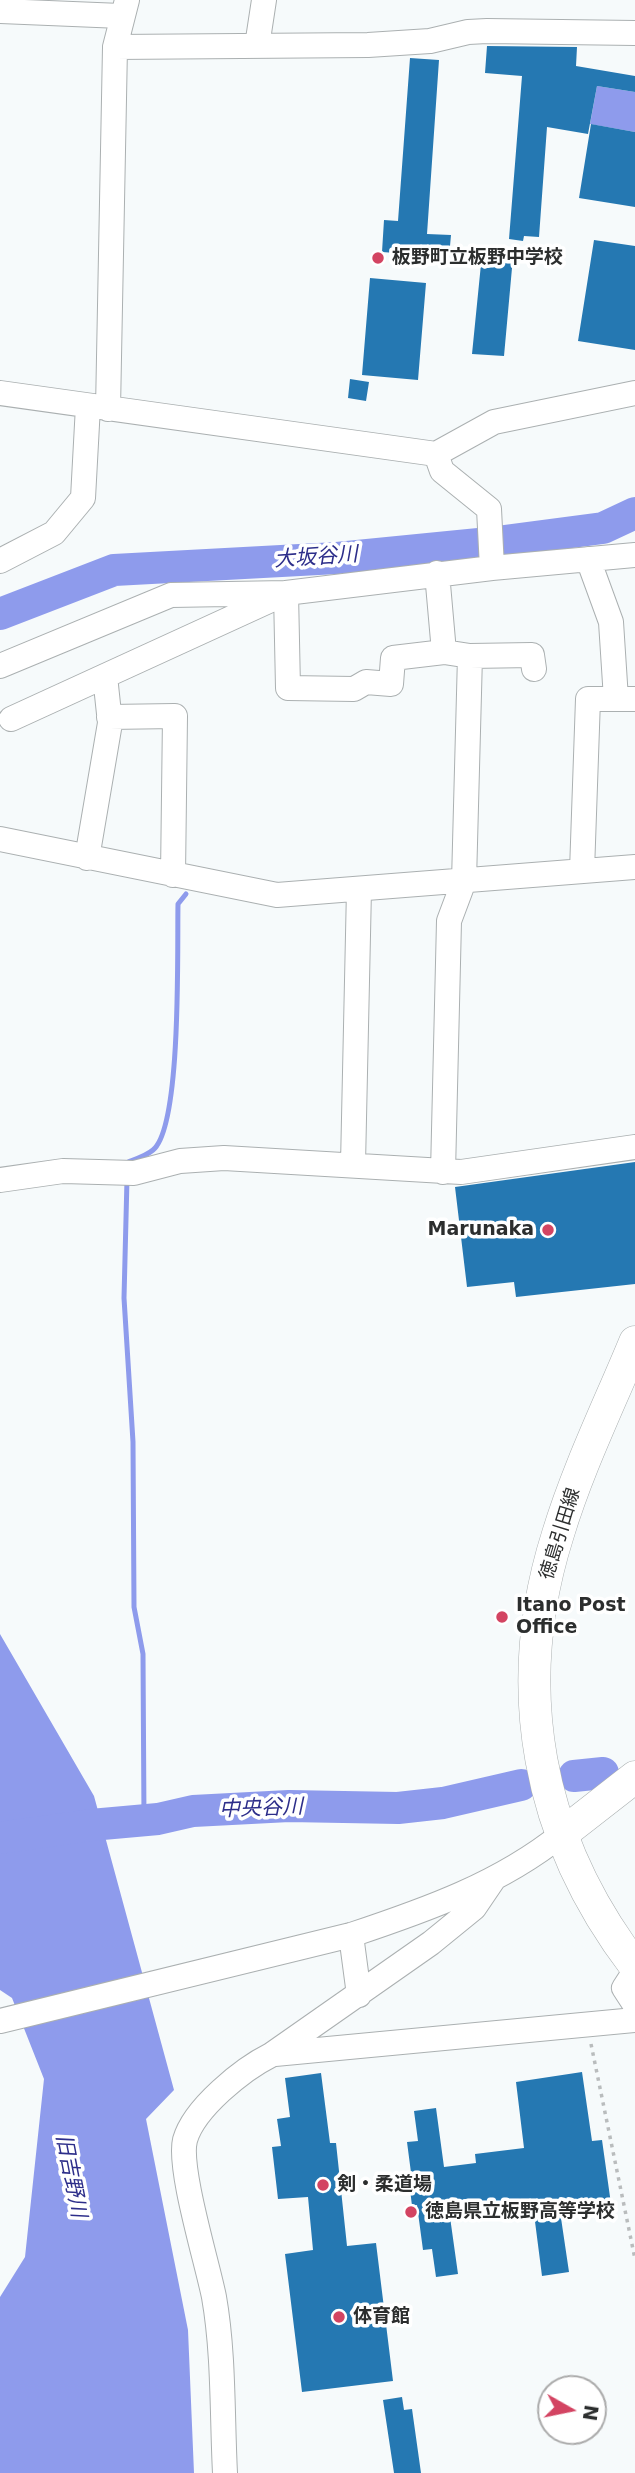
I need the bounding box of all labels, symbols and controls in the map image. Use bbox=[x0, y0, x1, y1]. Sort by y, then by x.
place label: 板野町立板野中学校 bbox=[392, 247, 563, 269]
marker: 板野町立板野中学校 bbox=[370, 250, 386, 266]
water label: 大坂谷川 bbox=[273, 543, 359, 573]
place label: Marunaka bbox=[428, 1219, 534, 1241]
marker: Marunaka bbox=[540, 1222, 556, 1238]
street label: 徳島引田線 bbox=[536, 1485, 586, 1583]
place label: Itano Post Office bbox=[516, 1595, 626, 1639]
marker: Itano Post Office bbox=[494, 1609, 510, 1625]
water label: 中央谷川 bbox=[219, 1795, 303, 1823]
water label: 旧吉野川 bbox=[50, 2132, 90, 2220]
place label: 剣・柔道場 bbox=[337, 2174, 432, 2196]
marker: 剣・柔道場 bbox=[315, 2177, 331, 2193]
place label: 徳島県立板野高等学校 bbox=[425, 2201, 615, 2223]
marker: 徳島県立板野高等学校 bbox=[403, 2204, 419, 2220]
place label: 体育館 bbox=[353, 2306, 410, 2328]
marker: 体育館 bbox=[331, 2309, 347, 2325]
north arrow bbox=[537, 2375, 607, 2445]
text: N bbox=[579, 2403, 603, 2423]

